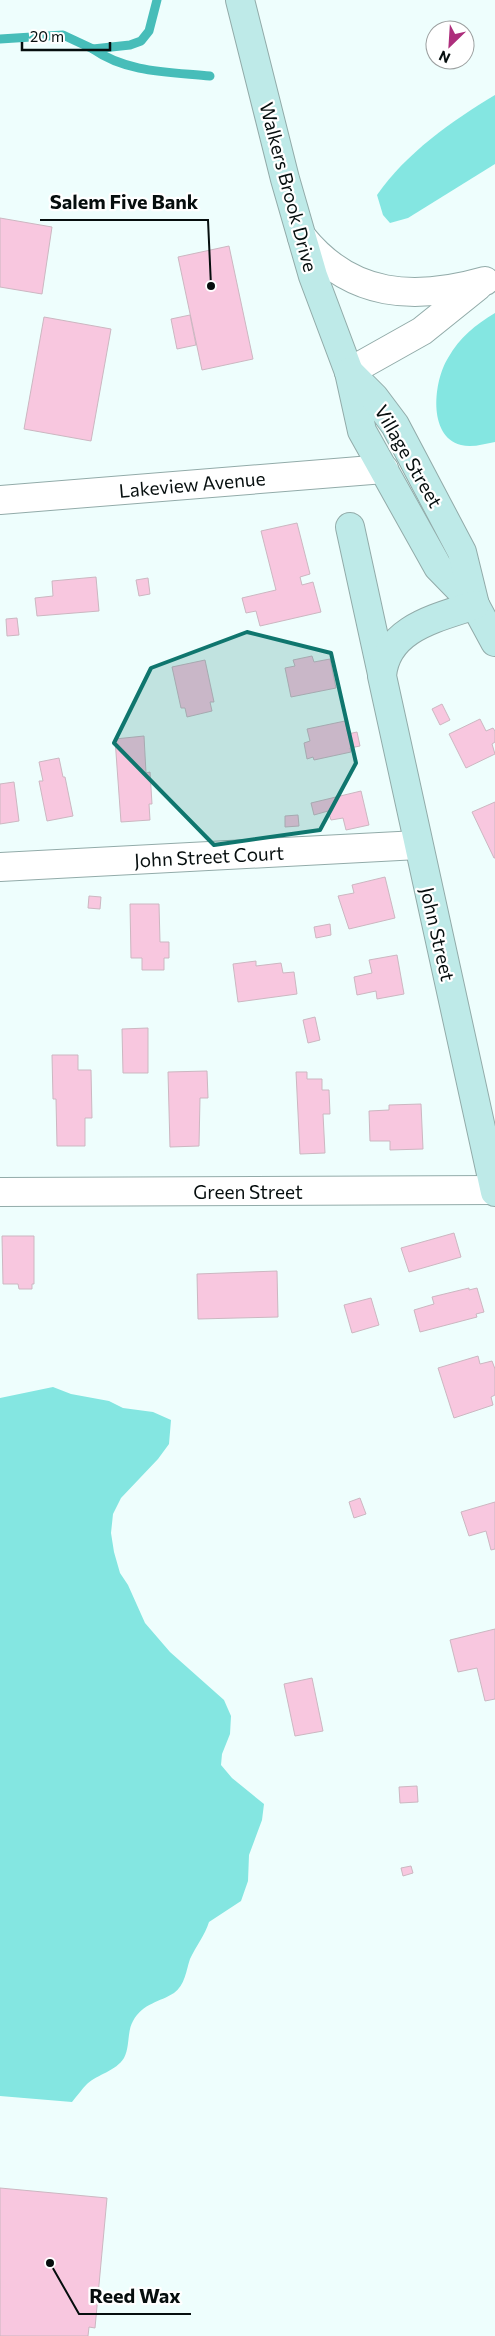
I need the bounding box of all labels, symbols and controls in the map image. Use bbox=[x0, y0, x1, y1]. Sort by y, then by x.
scale bar bbox=[22, 20, 110, 52]
north arrow bbox=[425, 20, 475, 70]
text: 20 m bbox=[30, 27, 64, 45]
text: N bbox=[436, 47, 453, 67]
street label: Walkers Brook Drive bbox=[255, 100, 323, 274]
callout: Salem Five Bank bbox=[40, 185, 208, 220]
text: Salem Five Bank bbox=[50, 189, 199, 213]
street label: Village Street bbox=[370, 400, 448, 512]
street label: Lakeview Avenue bbox=[118, 466, 266, 502]
street label: John Street Court bbox=[134, 841, 285, 871]
street label: John Street bbox=[416, 885, 460, 984]
street label: Green Street bbox=[193, 1180, 303, 1203]
callout: Reed Wax bbox=[79, 2279, 191, 2314]
text: Reed Wax bbox=[89, 2283, 181, 2307]

